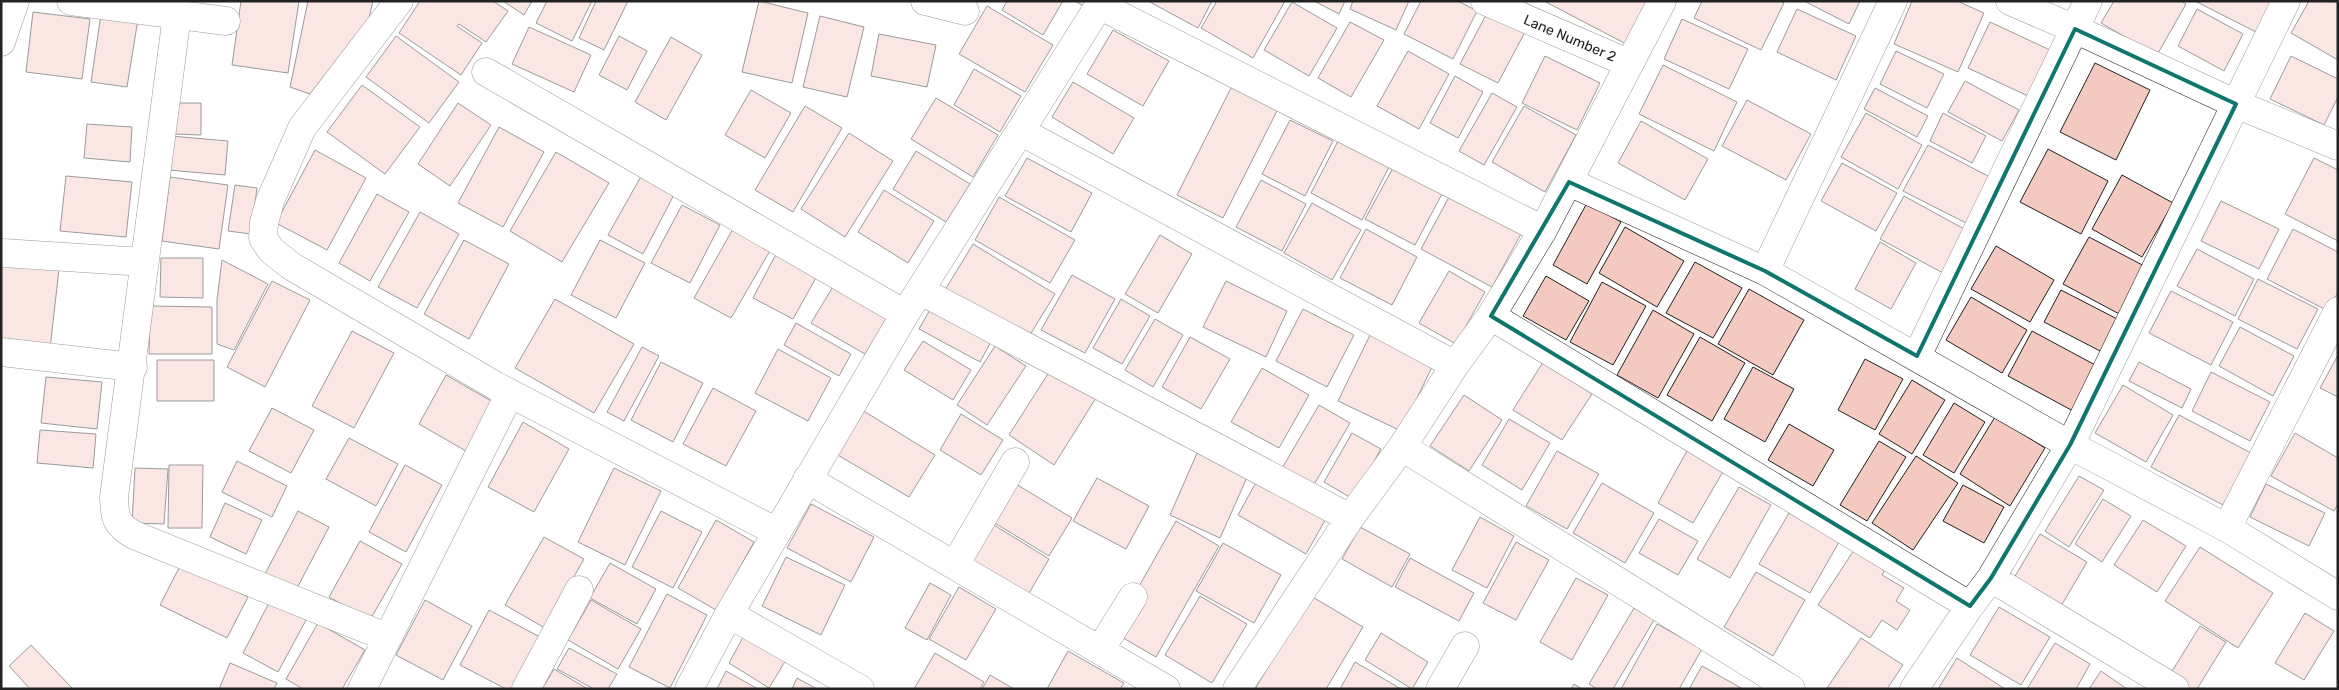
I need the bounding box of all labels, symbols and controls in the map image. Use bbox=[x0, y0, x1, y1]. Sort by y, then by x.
street label: Lane Number 2 bbox=[1521, 11, 1619, 66]

